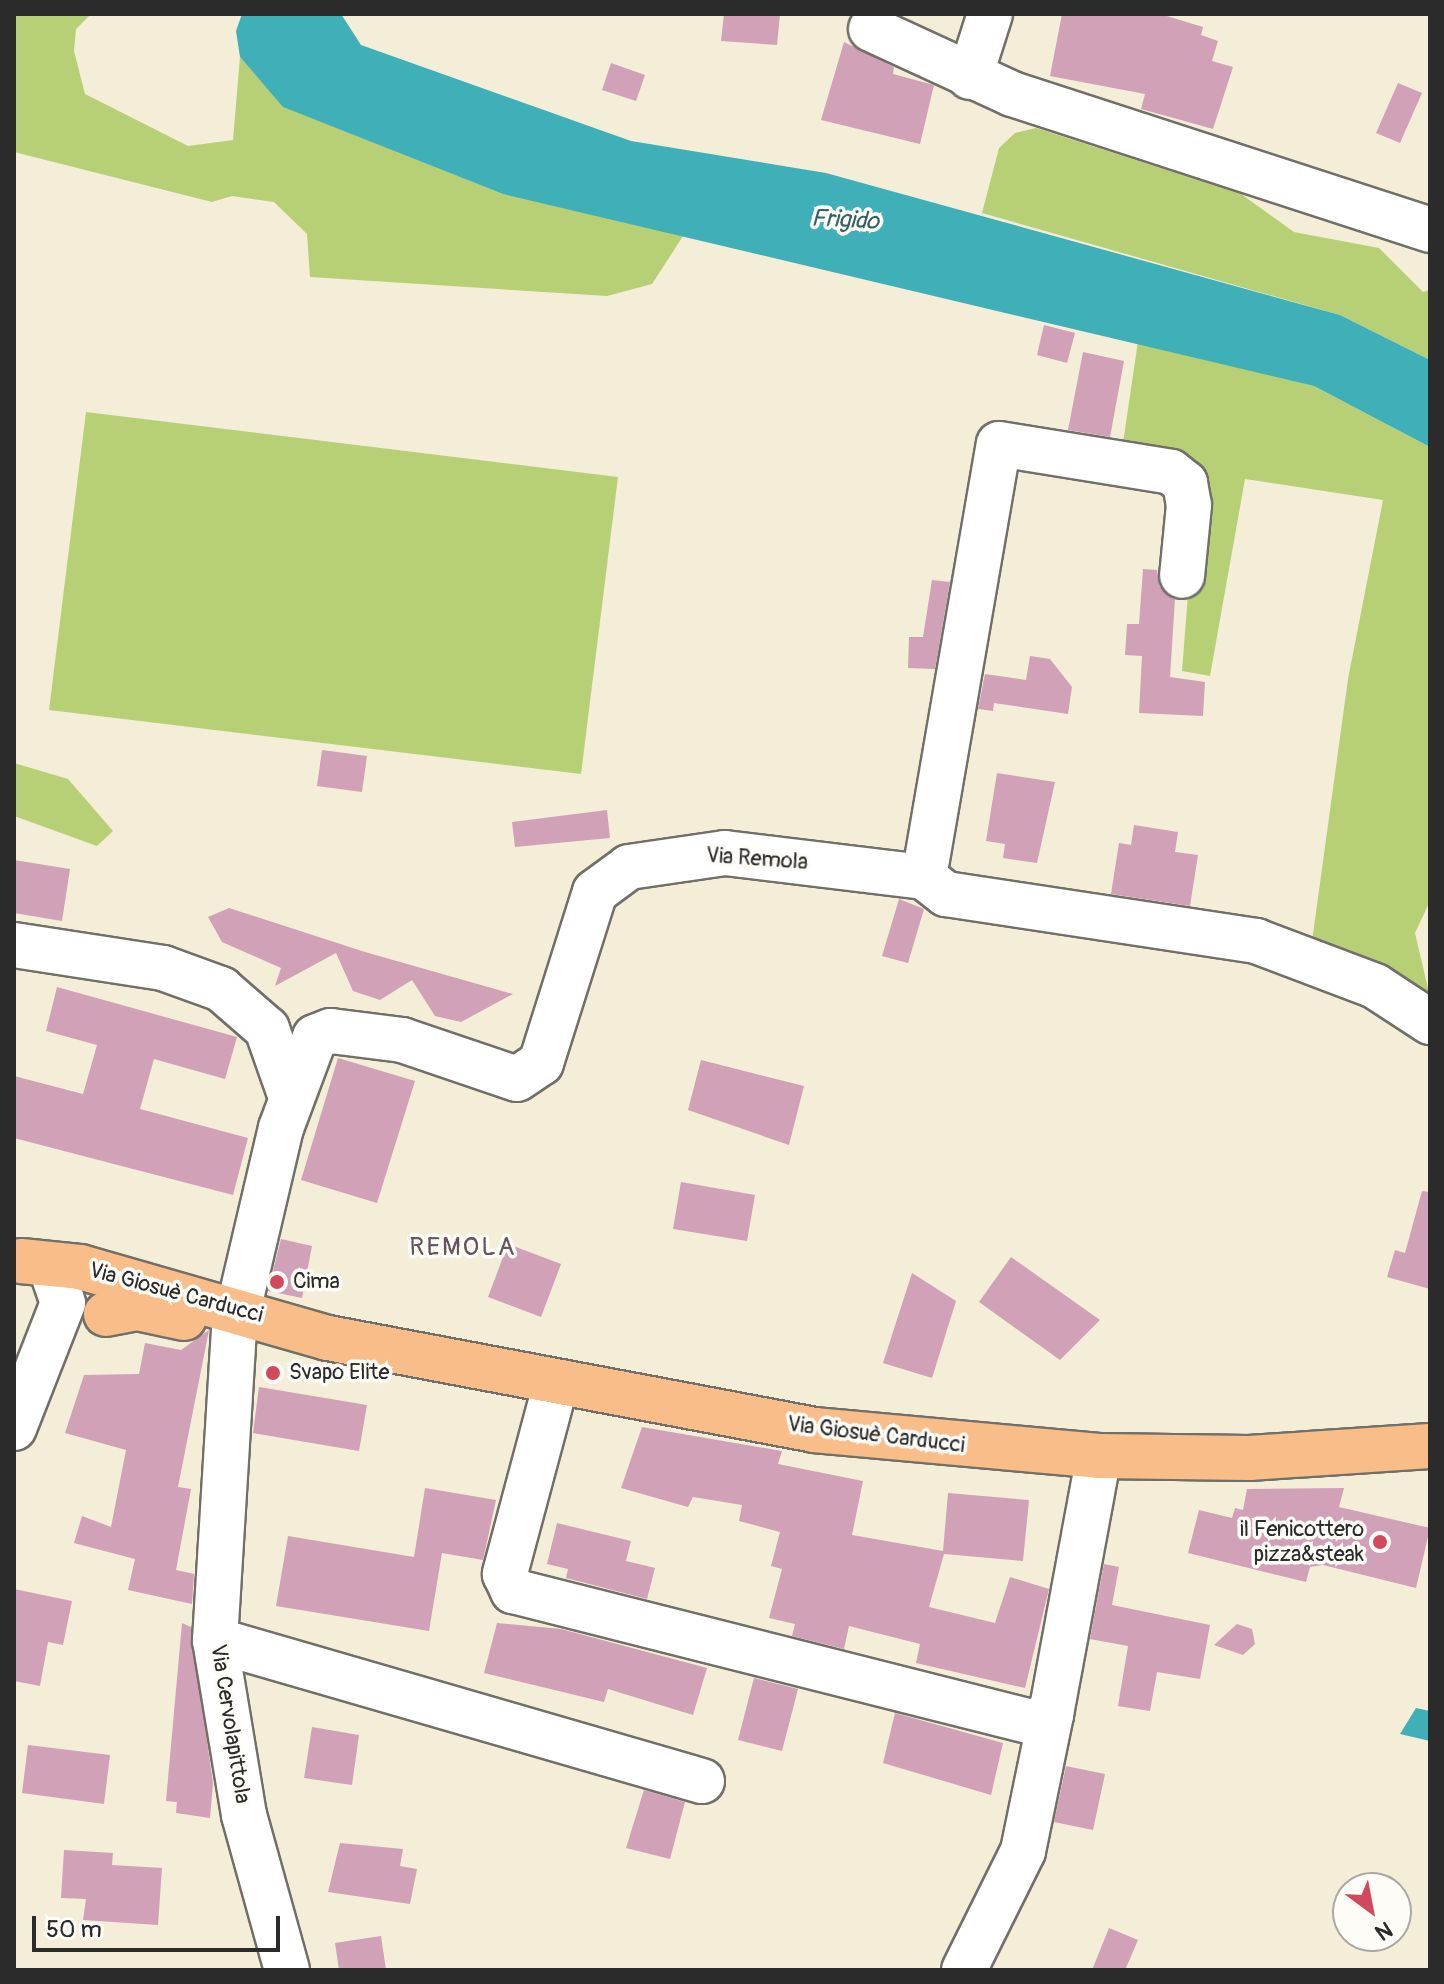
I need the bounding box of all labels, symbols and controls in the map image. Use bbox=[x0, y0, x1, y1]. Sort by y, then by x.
water label: Frigido bbox=[810, 204, 880, 236]
street label: Via Remola bbox=[705, 842, 809, 876]
district label: REMOLA bbox=[409, 1232, 517, 1264]
street label: Via Giosuè Carducci bbox=[86, 1257, 266, 1329]
place label: Cima bbox=[293, 1269, 340, 1295]
marker: Cima bbox=[268, 1273, 286, 1291]
place label: Svapo Elite bbox=[289, 1360, 389, 1386]
marker: Svapo Elite bbox=[264, 1364, 282, 1382]
street label: Via Giosuè Carducci bbox=[786, 1411, 966, 1459]
place label: il Fenicottero pizza&steak bbox=[1240, 1516, 1364, 1568]
marker: il Fenicottero pizza&steak bbox=[1371, 1533, 1389, 1551]
street label: Via Cervolapittola bbox=[204, 1642, 256, 1806]
north arrow bbox=[1332, 1872, 1412, 1952]
scale bar bbox=[36, 1900, 284, 1950]
text: 50 m bbox=[46, 1915, 102, 1944]
text: N bbox=[1370, 1915, 1397, 1946]

